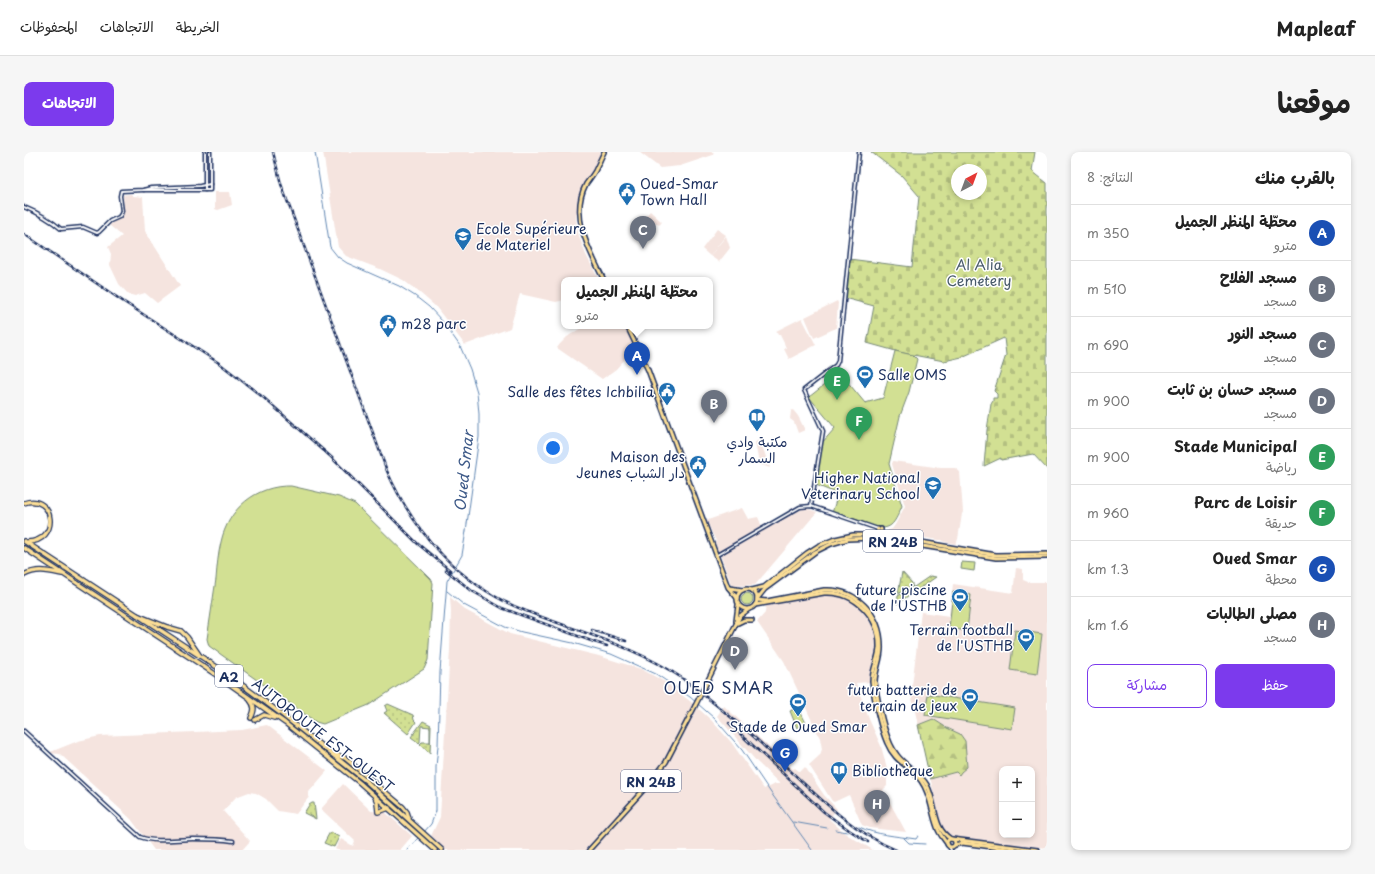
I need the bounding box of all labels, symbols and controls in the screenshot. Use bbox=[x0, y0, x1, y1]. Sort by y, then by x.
text: Mapleaf bbox=[1277, 14, 1355, 42]
text: المحفوظات bbox=[20, 16, 78, 37]
text: الاتجاهات bbox=[100, 16, 154, 37]
text: الخريطة bbox=[176, 16, 219, 37]
text: موقعنا bbox=[1277, 80, 1351, 123]
button: الاتجاهات bbox=[24, 82, 114, 126]
north arrow bbox=[951, 164, 987, 200]
text: بالقرب منك bbox=[1255, 164, 1335, 190]
text: النتائج: 8 bbox=[1087, 167, 1133, 186]
place label: Oued-Smar Town Hall bbox=[640, 173, 719, 210]
public building icon: Oued-Smar Town Hall bbox=[617, 181, 637, 206]
text: محطّة المنظر الجميل bbox=[1175, 209, 1297, 232]
pin: C bbox=[630, 216, 656, 249]
place label: Ecole Supérieure de Materiel bbox=[476, 218, 587, 255]
text: 350 m bbox=[1087, 223, 1129, 242]
text: A bbox=[1317, 223, 1327, 242]
school or university icon: Ecole Supérieure de Materiel bbox=[453, 226, 473, 251]
text: مترو bbox=[1274, 235, 1297, 254]
park label: Al Alia Cemetery bbox=[946, 254, 1012, 291]
text: مسجد الفلاح bbox=[1220, 265, 1297, 288]
popup bbox=[561, 277, 713, 329]
text: محطّة المنظر الجميل bbox=[576, 279, 698, 302]
text: 510 m bbox=[1087, 279, 1126, 298]
text: B bbox=[1318, 279, 1326, 298]
text: مسجد bbox=[1264, 291, 1297, 310]
text: مترو bbox=[576, 305, 599, 324]
public building icon: m28 parc bbox=[378, 313, 398, 338]
place label: m28 parc bbox=[401, 313, 466, 334]
text: مسجد النور bbox=[1229, 321, 1297, 344]
text: 690 m bbox=[1087, 335, 1129, 354]
text: C bbox=[1317, 335, 1327, 354]
pin: A bbox=[624, 342, 650, 375]
text: مسجد bbox=[1264, 347, 1297, 366]
sports icon: Salle OMS bbox=[855, 364, 875, 389]
place label: Salle OMS bbox=[878, 364, 947, 385]
pin: E bbox=[824, 367, 850, 400]
text: مسجد حسان بن ثابت bbox=[1167, 377, 1297, 400]
place label: Salle des fêtes Ichbilia bbox=[507, 381, 654, 402]
public building icon: Salle des fêtes Ichbilia bbox=[657, 381, 677, 406]
pin: B bbox=[701, 390, 727, 423]
text: 900 m bbox=[1087, 391, 1130, 410]
text: D bbox=[1317, 391, 1327, 410]
text: مسجد bbox=[1264, 403, 1297, 422]
library icon: مكتبة وادي السمار bbox=[747, 407, 767, 432]
pin: F bbox=[846, 407, 872, 440]
water label: Oued Smar bbox=[447, 427, 479, 512]
place label: مكتبة وادي السمار bbox=[727, 431, 787, 468]
text: Stade Municipal bbox=[1174, 434, 1297, 457]
your location bbox=[543, 438, 563, 458]
place label: Maison des Jeunes دار الشباب bbox=[576, 446, 685, 483]
text: 900 m bbox=[1087, 447, 1130, 466]
text: E bbox=[1318, 447, 1326, 466]
public building icon: Maison des Jeunes دار الشباب bbox=[688, 454, 708, 479]
text: رياضة bbox=[1266, 457, 1297, 476]
place label: Higher National Veterinary School bbox=[801, 467, 920, 504]
school or university icon: Higher National Veterinary School bbox=[923, 475, 943, 500]
text: Parc de Loisir bbox=[1194, 490, 1297, 513]
text: 960 m bbox=[1087, 503, 1129, 522]
text: F bbox=[1318, 503, 1326, 522]
text: حديقة bbox=[1265, 513, 1297, 532]
road number: RN 24B bbox=[863, 530, 923, 552]
text: Oued Smar bbox=[1213, 546, 1297, 569]
text: 1.3 km bbox=[1087, 559, 1129, 578]
text: G bbox=[1317, 559, 1327, 578]
text: محطة bbox=[1266, 569, 1297, 588]
place label: future piscine de l'USTHB bbox=[856, 579, 947, 616]
sports icon: future piscine de l'USTHB bbox=[950, 587, 970, 612]
text: مصلى الطالبات bbox=[1206, 601, 1297, 624]
text: 1.6 km bbox=[1087, 615, 1129, 634]
text: H bbox=[1317, 615, 1327, 634]
place label: Terrain football de l'USTHB bbox=[909, 619, 1013, 656]
sports icon: Terrain football de l'USTHB bbox=[1016, 627, 1036, 652]
text: مسجد bbox=[1264, 627, 1297, 646]
pin: D bbox=[722, 637, 748, 670]
button: مشاركة bbox=[1087, 664, 1207, 708]
button: حفظ bbox=[1215, 664, 1335, 708]
road number: A2 bbox=[215, 665, 243, 687]
street label: AUTOROUTE EST-OUEST bbox=[248, 673, 399, 797]
district label: OUED SMAR bbox=[663, 675, 775, 699]
place label: futur batterie de terrain de jeux bbox=[848, 679, 957, 716]
sports icon: futur batterie de terrain de jeux bbox=[960, 687, 980, 712]
sports icon: Stade de Oued Smar bbox=[788, 692, 808, 717]
place label: Stade de Oued Smar bbox=[729, 716, 867, 737]
pin: G bbox=[772, 739, 798, 772]
library icon: Bibliothèque bbox=[829, 760, 849, 785]
place label: Bibliothèque bbox=[852, 760, 933, 781]
map controls bbox=[999, 766, 1035, 838]
button: + bbox=[999, 766, 1035, 802]
road number: RN 24B bbox=[621, 770, 681, 792]
pin: H bbox=[864, 790, 890, 823]
button: − bbox=[999, 802, 1035, 838]

